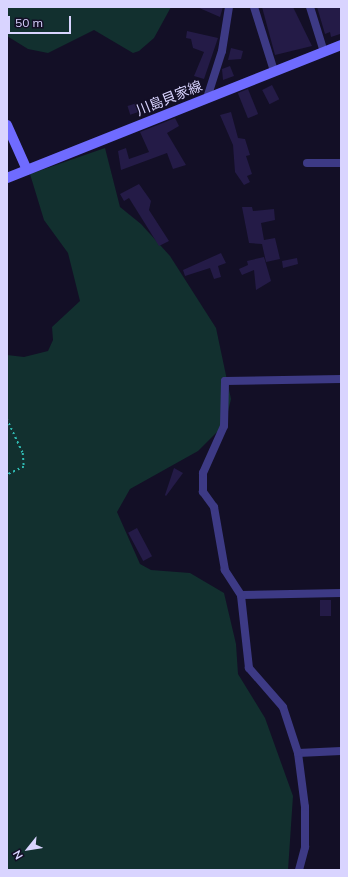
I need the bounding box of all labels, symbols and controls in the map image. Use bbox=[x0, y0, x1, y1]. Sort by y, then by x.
scale bar bbox=[10, 8, 73, 34]
text: 50 m bbox=[15, 15, 43, 30]
street label: 川島貝家線 bbox=[133, 77, 205, 119]
north arrow bbox=[8, 829, 48, 869]
text: N bbox=[9, 848, 26, 862]

